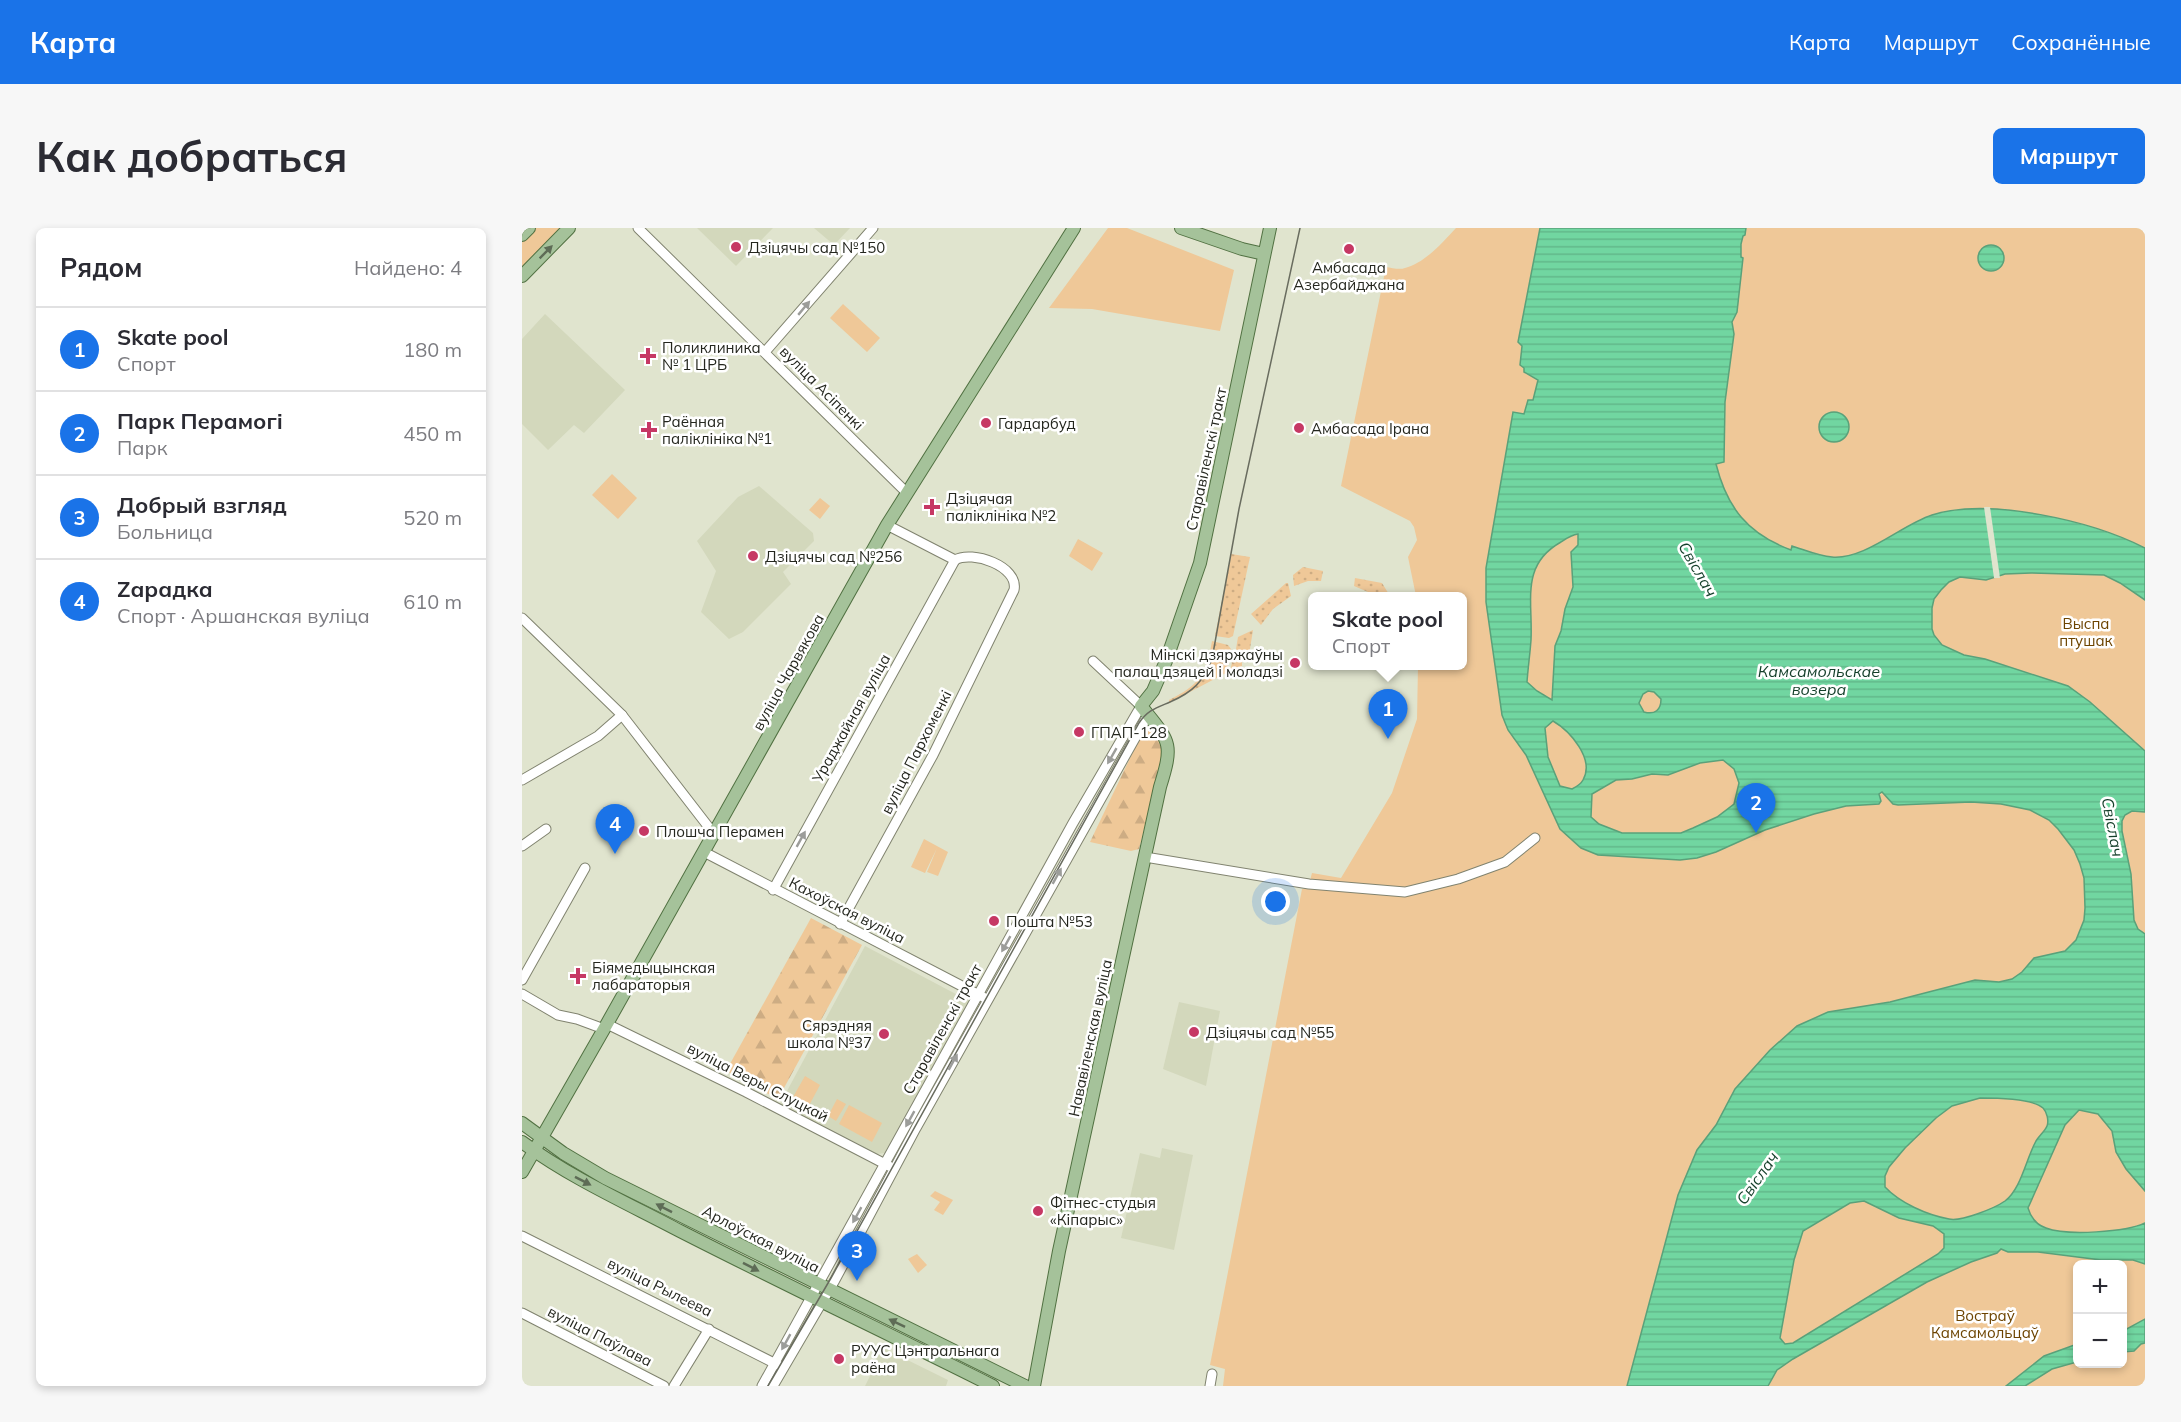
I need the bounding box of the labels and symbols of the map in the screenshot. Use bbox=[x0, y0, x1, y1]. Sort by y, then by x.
place label: Дзіцячы сад №150 bbox=[748, 238, 885, 257]
marker: Дзіцячы сад №150 bbox=[729, 240, 743, 254]
marker: Амбасада Азербайджана bbox=[1342, 242, 1356, 256]
one-way arrow bbox=[538, 245, 552, 259]
place label: Амбасада Азербайджана bbox=[1293, 258, 1405, 294]
one-way arrow bbox=[797, 300, 810, 316]
place label: Поликлиника № 1 ЦРБ bbox=[662, 338, 761, 374]
street label: вуліца Асіпенкі bbox=[776, 342, 868, 434]
marker: Поликлиника № 1 ЦРБ bbox=[639, 347, 657, 365]
street label: Старавіленскі тракт bbox=[1182, 385, 1231, 532]
place label: Раённая паліклініка №1 bbox=[662, 412, 772, 448]
place label: Гардарбуд bbox=[998, 414, 1076, 433]
marker: Гардарбуд bbox=[979, 416, 993, 430]
place label: Амбасада Ірана bbox=[1311, 419, 1429, 438]
marker: Раённая паліклініка №1 bbox=[640, 421, 658, 439]
marker: Амбасада Ірана bbox=[1292, 421, 1306, 435]
place label: Дзіцячая паліклініка №2 bbox=[946, 489, 1056, 525]
marker: Дзіцячая паліклініка №2 bbox=[923, 498, 941, 516]
water label: Свіслач bbox=[1674, 538, 1722, 600]
place label: Дзіцячы сад №256 bbox=[765, 547, 902, 566]
marker: Дзіцячы сад №256 bbox=[746, 549, 760, 563]
street label: вуліца Чарвякова bbox=[748, 610, 828, 734]
park label: Выспа птушак bbox=[2059, 614, 2114, 650]
place label: Мінскі дзяржаўны палац дзяцей і моладзі bbox=[1114, 645, 1283, 681]
street label: Ураджайная вуліца bbox=[807, 650, 894, 786]
marker: Мінскі дзяржаўны палац дзяцей і моладзі bbox=[1288, 656, 1302, 670]
water label: Камсамольскае возера bbox=[1758, 661, 1880, 699]
street label: вуліца Пархоменкі bbox=[877, 687, 955, 817]
pin: 1 bbox=[1368, 690, 1408, 739]
place label: ГПАП-128 bbox=[1091, 723, 1167, 742]
marker: ГПАП-128 bbox=[1072, 725, 1086, 739]
one-way arrow bbox=[1106, 748, 1117, 764]
pin: 2 bbox=[1736, 784, 1776, 833]
water label: Свіслач bbox=[2097, 796, 2129, 858]
pin: 4 bbox=[596, 804, 634, 854]
place label: Плошча Перамен bbox=[656, 822, 784, 841]
marker: Плошча Перамен bbox=[637, 824, 651, 838]
one-way arrow bbox=[796, 830, 806, 847]
one-way arrow bbox=[1052, 867, 1062, 884]
street label: Кахоўская вуліца bbox=[786, 873, 908, 947]
your location bbox=[1261, 887, 1290, 916]
place label: Пошта №53 bbox=[1006, 912, 1093, 931]
marker: Пошта №53 bbox=[987, 914, 1001, 928]
one-way arrow bbox=[1001, 936, 1011, 953]
place label: Біямедыцынская лабараторыя bbox=[592, 958, 715, 994]
street label: Нававіленская вуліца bbox=[1064, 958, 1116, 1118]
street label: Старавіленскі тракт bbox=[898, 960, 986, 1097]
marker: Біямедыцынская лабараторыя bbox=[569, 967, 587, 985]
place label: Сярэдняя школа №37 bbox=[787, 1016, 872, 1052]
place label: Дзіцячы сад №55 bbox=[1206, 1023, 1334, 1042]
marker: Дзіцячы сад №55 bbox=[1187, 1025, 1201, 1039]
marker: Сярэдняя школа №37 bbox=[877, 1027, 891, 1041]
street label: вуліца Веры Слуцкай bbox=[684, 1038, 832, 1126]
one-way arrow bbox=[948, 1053, 958, 1070]
one-way arrow bbox=[904, 1111, 915, 1127]
water label: Свіслач bbox=[1732, 1148, 1782, 1208]
one-way arrow bbox=[575, 1176, 592, 1186]
place label: Фітнес-студыя «Кіпарыс» bbox=[1050, 1193, 1156, 1229]
street label: Арлоўская вуліца bbox=[699, 1201, 823, 1277]
one-way arrow bbox=[656, 1203, 673, 1212]
marker: Фітнес-студыя «Кіпарыс» bbox=[1031, 1204, 1045, 1218]
one-way arrow bbox=[852, 1207, 862, 1224]
pin: 3 bbox=[838, 1232, 876, 1281]
street label: вуліца Рылеева bbox=[604, 1253, 716, 1321]
one-way arrow bbox=[743, 1262, 760, 1272]
street label: вуліца Паўлава bbox=[545, 1302, 655, 1370]
park label: Востраў Камсамольцаў bbox=[1931, 1306, 2039, 1342]
one-way arrow bbox=[888, 1319, 906, 1329]
one-way arrow bbox=[781, 1333, 791, 1350]
place label: РУУС Цэнтральнага раёна bbox=[851, 1341, 999, 1377]
marker: РУУС Цэнтральнага раёна bbox=[832, 1352, 846, 1366]

